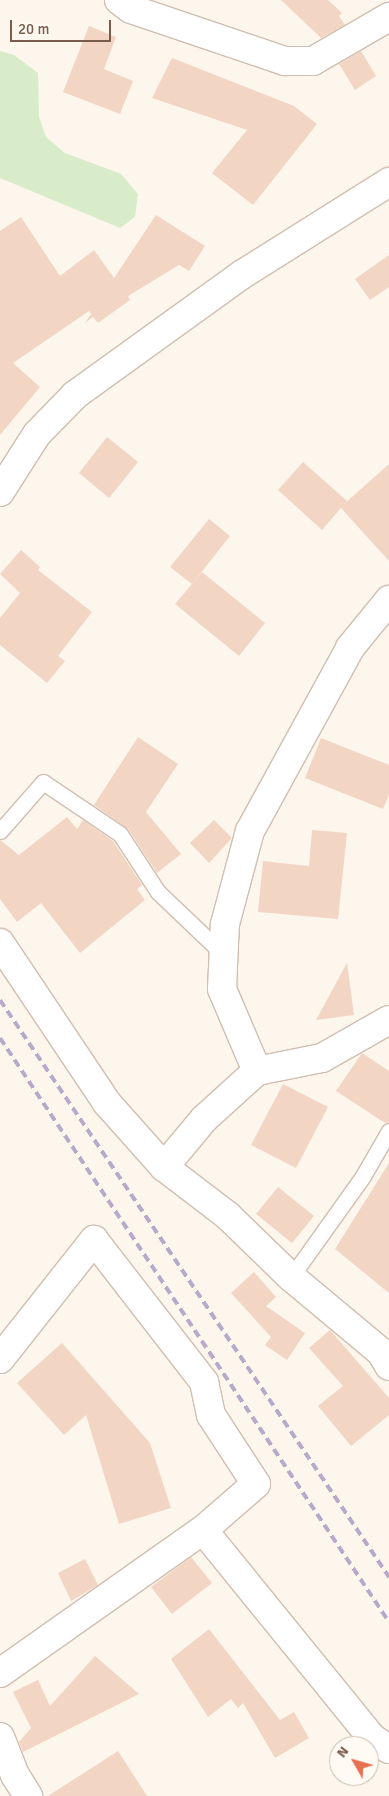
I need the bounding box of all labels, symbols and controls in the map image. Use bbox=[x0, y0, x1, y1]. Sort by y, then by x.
scale bar bbox=[12, 10, 114, 42]
text: 20 m bbox=[18, 20, 49, 38]
north arrow bbox=[329, 1736, 379, 1786]
text: N bbox=[333, 1743, 352, 1761]

